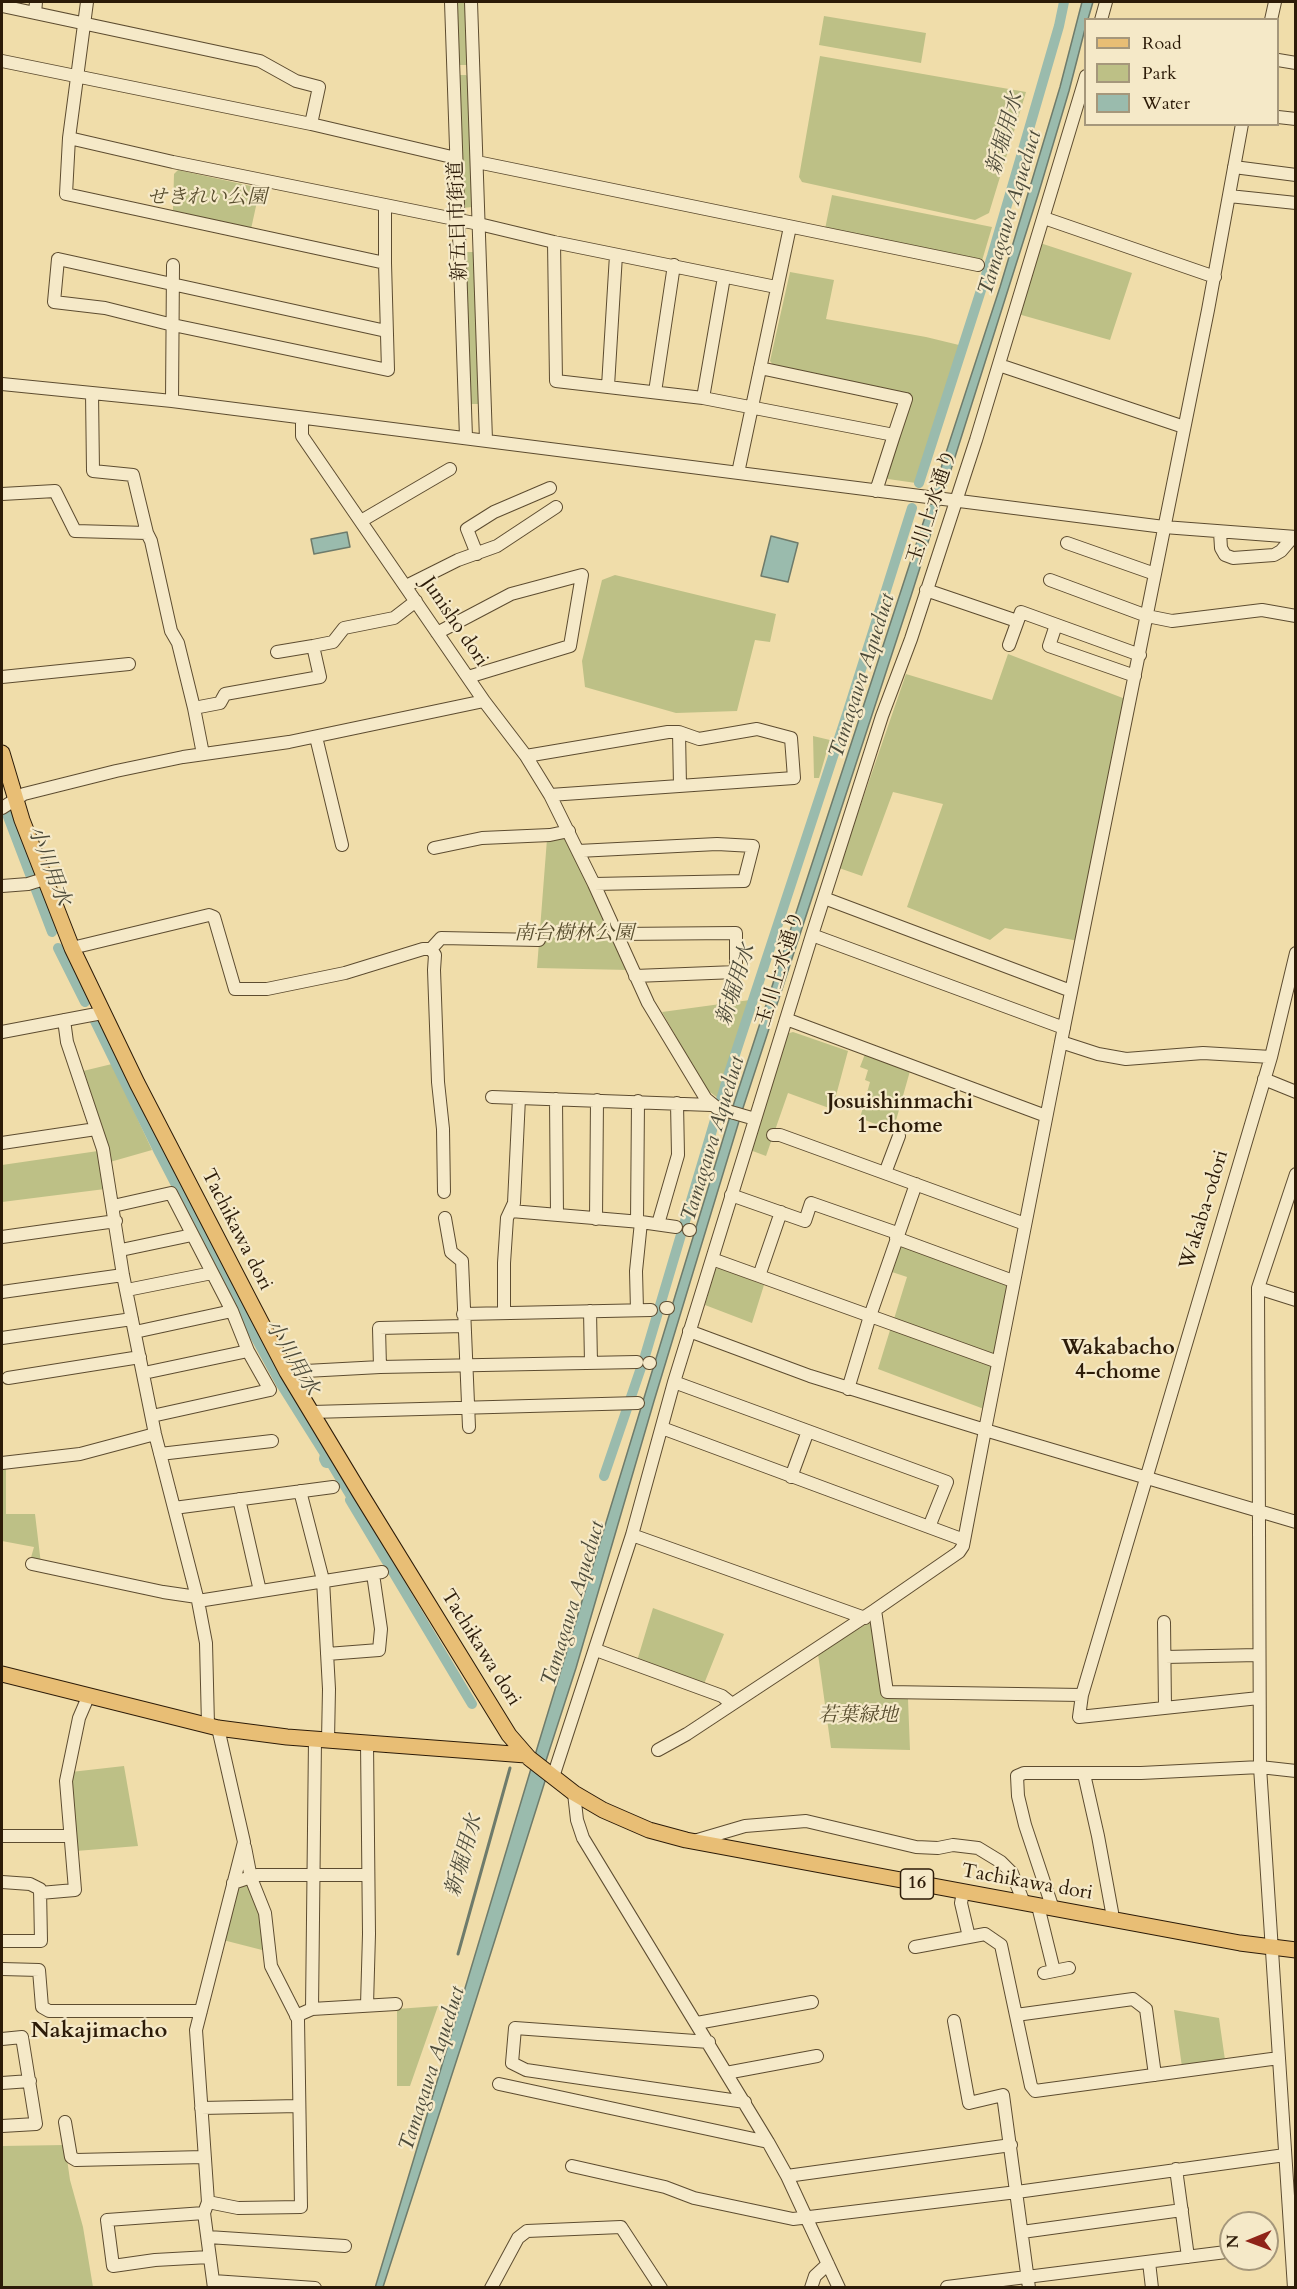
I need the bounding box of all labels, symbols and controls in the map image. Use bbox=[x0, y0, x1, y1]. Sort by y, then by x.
legend bbox=[1084, 18, 1279, 126]
text: Road bbox=[1142, 31, 1182, 56]
text: Park bbox=[1142, 61, 1177, 86]
water label: 新堀用水 bbox=[982, 90, 1030, 178]
text: Water bbox=[1142, 91, 1190, 116]
water label: Tamagawa Aqueduct bbox=[974, 127, 1048, 299]
street label: 新五日市街道 bbox=[445, 161, 473, 281]
park label: せきれい公園 bbox=[147, 186, 267, 210]
street label: 玉川上水通り bbox=[903, 446, 963, 568]
street label: Junisho dori bbox=[415, 573, 493, 671]
water label: Tamagawa Aqueduct bbox=[825, 591, 901, 761]
water label: 小川用水 bbox=[21, 822, 75, 910]
street label: 玉川上水通り bbox=[752, 908, 810, 1030]
park label: 南台樹林公園 bbox=[514, 922, 634, 946]
water label: 新堀用水 bbox=[712, 941, 762, 1029]
water label: Tamagawa Aqueduct bbox=[677, 1053, 751, 1225]
district label: Josuishinmachi 1-chome bbox=[827, 1090, 973, 1140]
street label: Wakaba-odori bbox=[1175, 1147, 1235, 1273]
street label: Tachikawa dori bbox=[195, 1165, 277, 1295]
water label: 小川用水 bbox=[259, 1316, 323, 1400]
district label: Wakabacho 4-chome bbox=[1061, 1336, 1175, 1386]
water label: Tamagawa Aqueduct bbox=[537, 1518, 611, 1690]
street label: Tachikawa dori bbox=[435, 1585, 525, 1711]
park label: 若葉緑地 bbox=[818, 1704, 898, 1728]
water label: 新堀用水 bbox=[441, 1812, 489, 1900]
street label: Tachikawa dori bbox=[960, 1860, 1094, 1906]
road number: 16 bbox=[900, 1869, 934, 1899]
water label: Tamagawa Aqueduct bbox=[395, 1984, 471, 2154]
district label: Nakajimacho bbox=[31, 2019, 167, 2045]
north arrow bbox=[1219, 2211, 1279, 2271]
text: N bbox=[1222, 2234, 1244, 2248]

